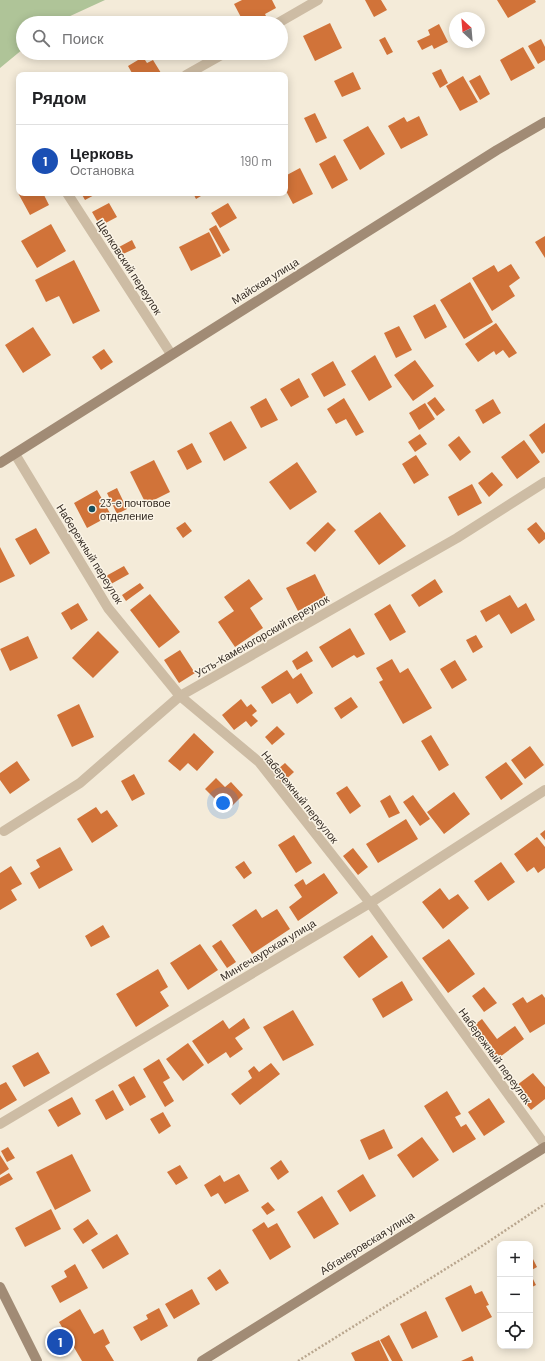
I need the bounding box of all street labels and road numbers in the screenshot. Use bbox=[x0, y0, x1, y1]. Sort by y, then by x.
street label: Щелковский переулок bbox=[94, 217, 165, 317]
street label: Майская улица bbox=[229, 254, 301, 306]
street label: Набережный переулок bbox=[54, 501, 127, 606]
street label: Усть-Каменогорский переулок bbox=[192, 592, 331, 679]
street label: Набережный переулок bbox=[259, 748, 342, 846]
street label: Мингечаурская улица bbox=[218, 915, 319, 983]
street label: Набережный переулок bbox=[456, 1005, 535, 1106]
street label: Абганеровская улица bbox=[317, 1208, 417, 1277]

